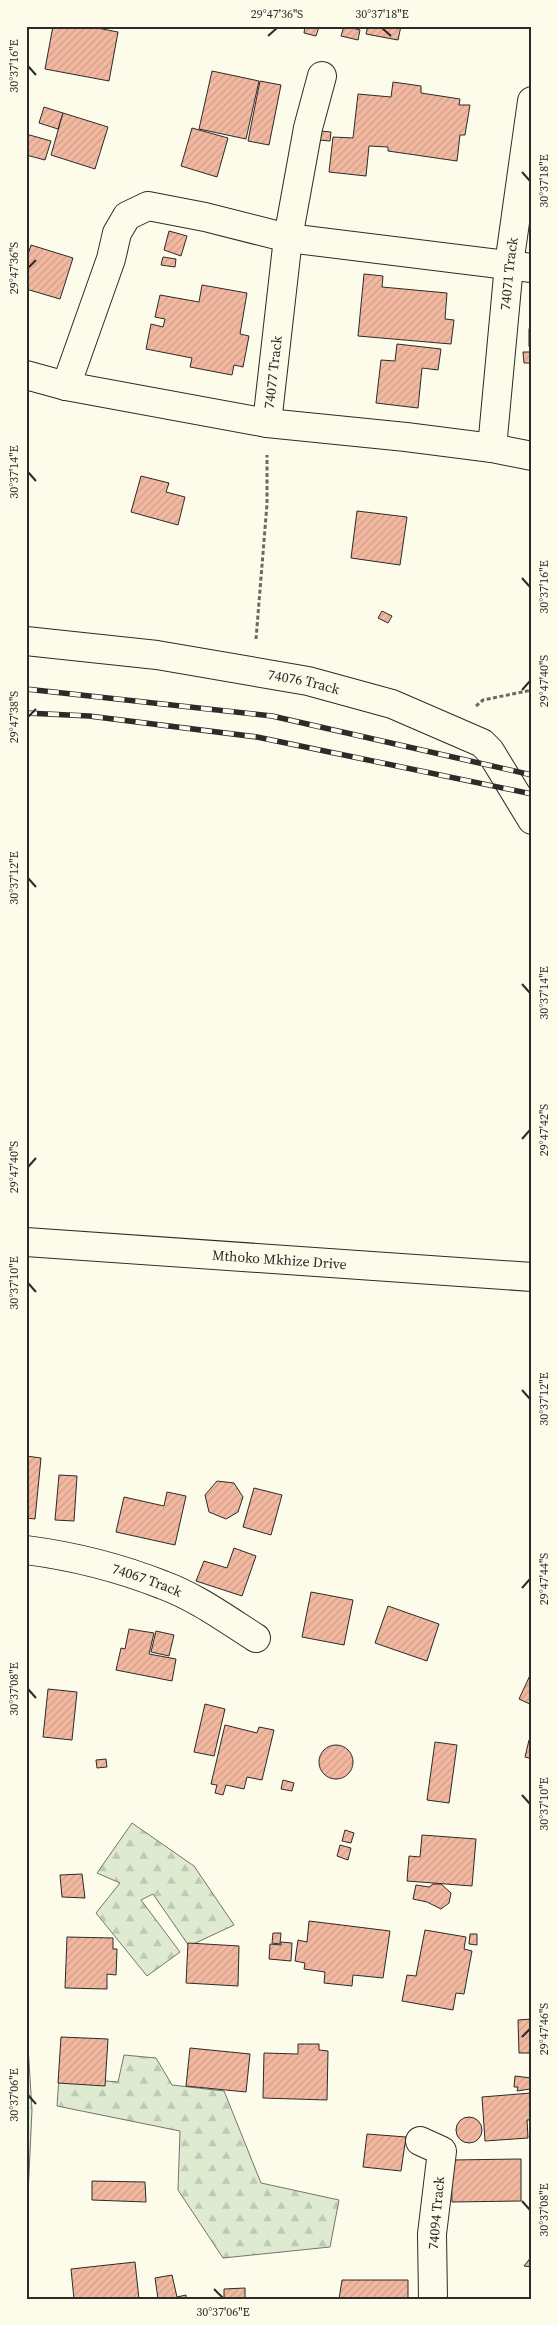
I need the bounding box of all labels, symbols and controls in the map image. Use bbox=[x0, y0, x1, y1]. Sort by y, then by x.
text: 29°47'36"S bbox=[251, 6, 303, 22]
text: 30°37'18"E bbox=[355, 6, 409, 22]
text: 30°37'16"E bbox=[6, 39, 22, 93]
text: 30°37'18"E bbox=[536, 154, 552, 208]
street label: 74071 Track bbox=[495, 236, 523, 311]
text: 29°47'36"S bbox=[6, 242, 22, 294]
street label: 74077 Track bbox=[259, 334, 287, 410]
text: 30°37'14"E bbox=[6, 445, 22, 499]
text: 30°37'16"E bbox=[536, 560, 552, 614]
text: 29°47'40"S bbox=[536, 655, 552, 707]
street label: 74076 Track bbox=[266, 664, 342, 699]
text: 29°47'38"S bbox=[6, 691, 22, 743]
text: 30°37'12"E bbox=[6, 851, 22, 905]
text: 30°37'14"E bbox=[536, 966, 552, 1020]
text: 29°47'42"S bbox=[536, 1104, 552, 1156]
text: 29°47'40"S bbox=[6, 1141, 22, 1193]
street label: Mthoko Mkhize Drive bbox=[211, 1245, 347, 1274]
text: 30°37'10"E bbox=[6, 1256, 22, 1310]
text: 30°37'12"E bbox=[536, 1372, 552, 1426]
text: 29°47'44"S bbox=[536, 1553, 552, 1605]
street label: 74067 Track bbox=[110, 1558, 186, 1602]
text: 30°37'08"E bbox=[6, 1662, 22, 1716]
text: 30°37'10"E bbox=[536, 1777, 552, 1831]
text: 29°47'46"S bbox=[536, 2003, 552, 2055]
text: 30°37'06"E bbox=[6, 2068, 22, 2122]
street label: 74094 Track bbox=[423, 2175, 449, 2250]
text: 30°37'08"E bbox=[536, 2183, 552, 2237]
text: 30°37'06"E bbox=[196, 2304, 250, 2320]

